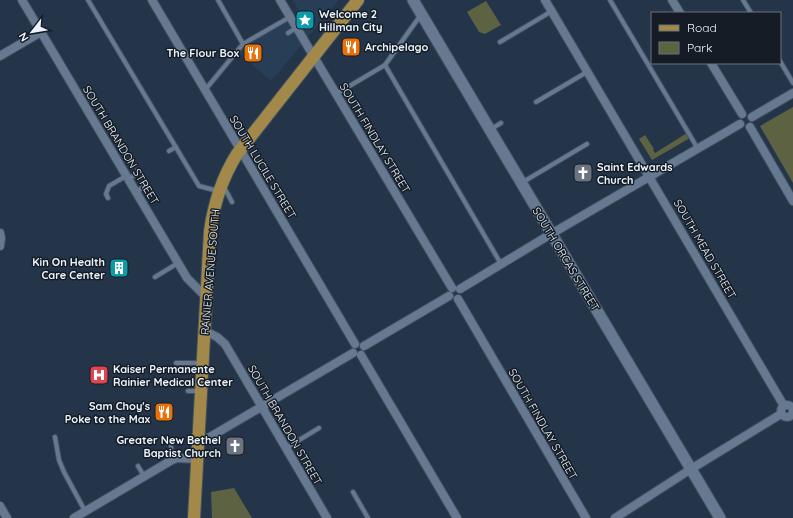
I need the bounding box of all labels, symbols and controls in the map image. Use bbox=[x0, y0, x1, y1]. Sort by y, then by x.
place label: Welcome 2 Hillman City bbox=[319, 7, 383, 34]
place icon: Welcome 2 Hillman City bbox=[294, 9, 316, 31]
north arrow bbox=[12, 12, 52, 52]
legend bbox=[651, 12, 781, 64]
text: Road bbox=[687, 20, 717, 35]
text: N bbox=[15, 30, 32, 44]
restaurant icon: Archipelago bbox=[340, 36, 362, 58]
place label: Archipelago bbox=[365, 40, 428, 54]
text: Park bbox=[687, 40, 712, 55]
restaurant icon: The Flour Box bbox=[242, 42, 264, 64]
place label: The Flour Box bbox=[166, 46, 240, 60]
street label: SOUTH FINDLAY STREET bbox=[337, 80, 414, 196]
street label: SOUTH BRANDON STREET bbox=[80, 83, 162, 207]
street label: SOUTH LUCILE STREET bbox=[227, 113, 300, 221]
place label: Saint Edwards Church bbox=[597, 160, 673, 187]
church icon: Saint Edwards Church bbox=[572, 162, 594, 184]
street label: SOUTH MEAD STREET bbox=[671, 197, 739, 302]
street label: SOUTH ORCAS STREET bbox=[529, 205, 603, 314]
street label: RAINIER AVENUE SOUTH bbox=[198, 208, 222, 336]
place label: Kin On Health Care Center bbox=[32, 255, 105, 282]
building icon: Kin On Health Care Center bbox=[108, 257, 130, 279]
place label: Kaiser Permanente Rainier Medical Center bbox=[113, 362, 233, 389]
street label: SOUTH BRANDON STREET bbox=[245, 362, 325, 488]
hospital icon: Kaiser Permanente Rainier Medical Center bbox=[88, 364, 110, 386]
street label: SOUTH FINDLAY STREET bbox=[505, 366, 581, 482]
place label: Sam Choy's Poke to the Max bbox=[65, 399, 151, 426]
restaurant icon: Sam Choy's Poke to the Max bbox=[153, 401, 175, 423]
place label: Greater New Bethel Baptist Church bbox=[116, 433, 221, 460]
church icon: Greater New Bethel Baptist Church bbox=[224, 435, 246, 457]

